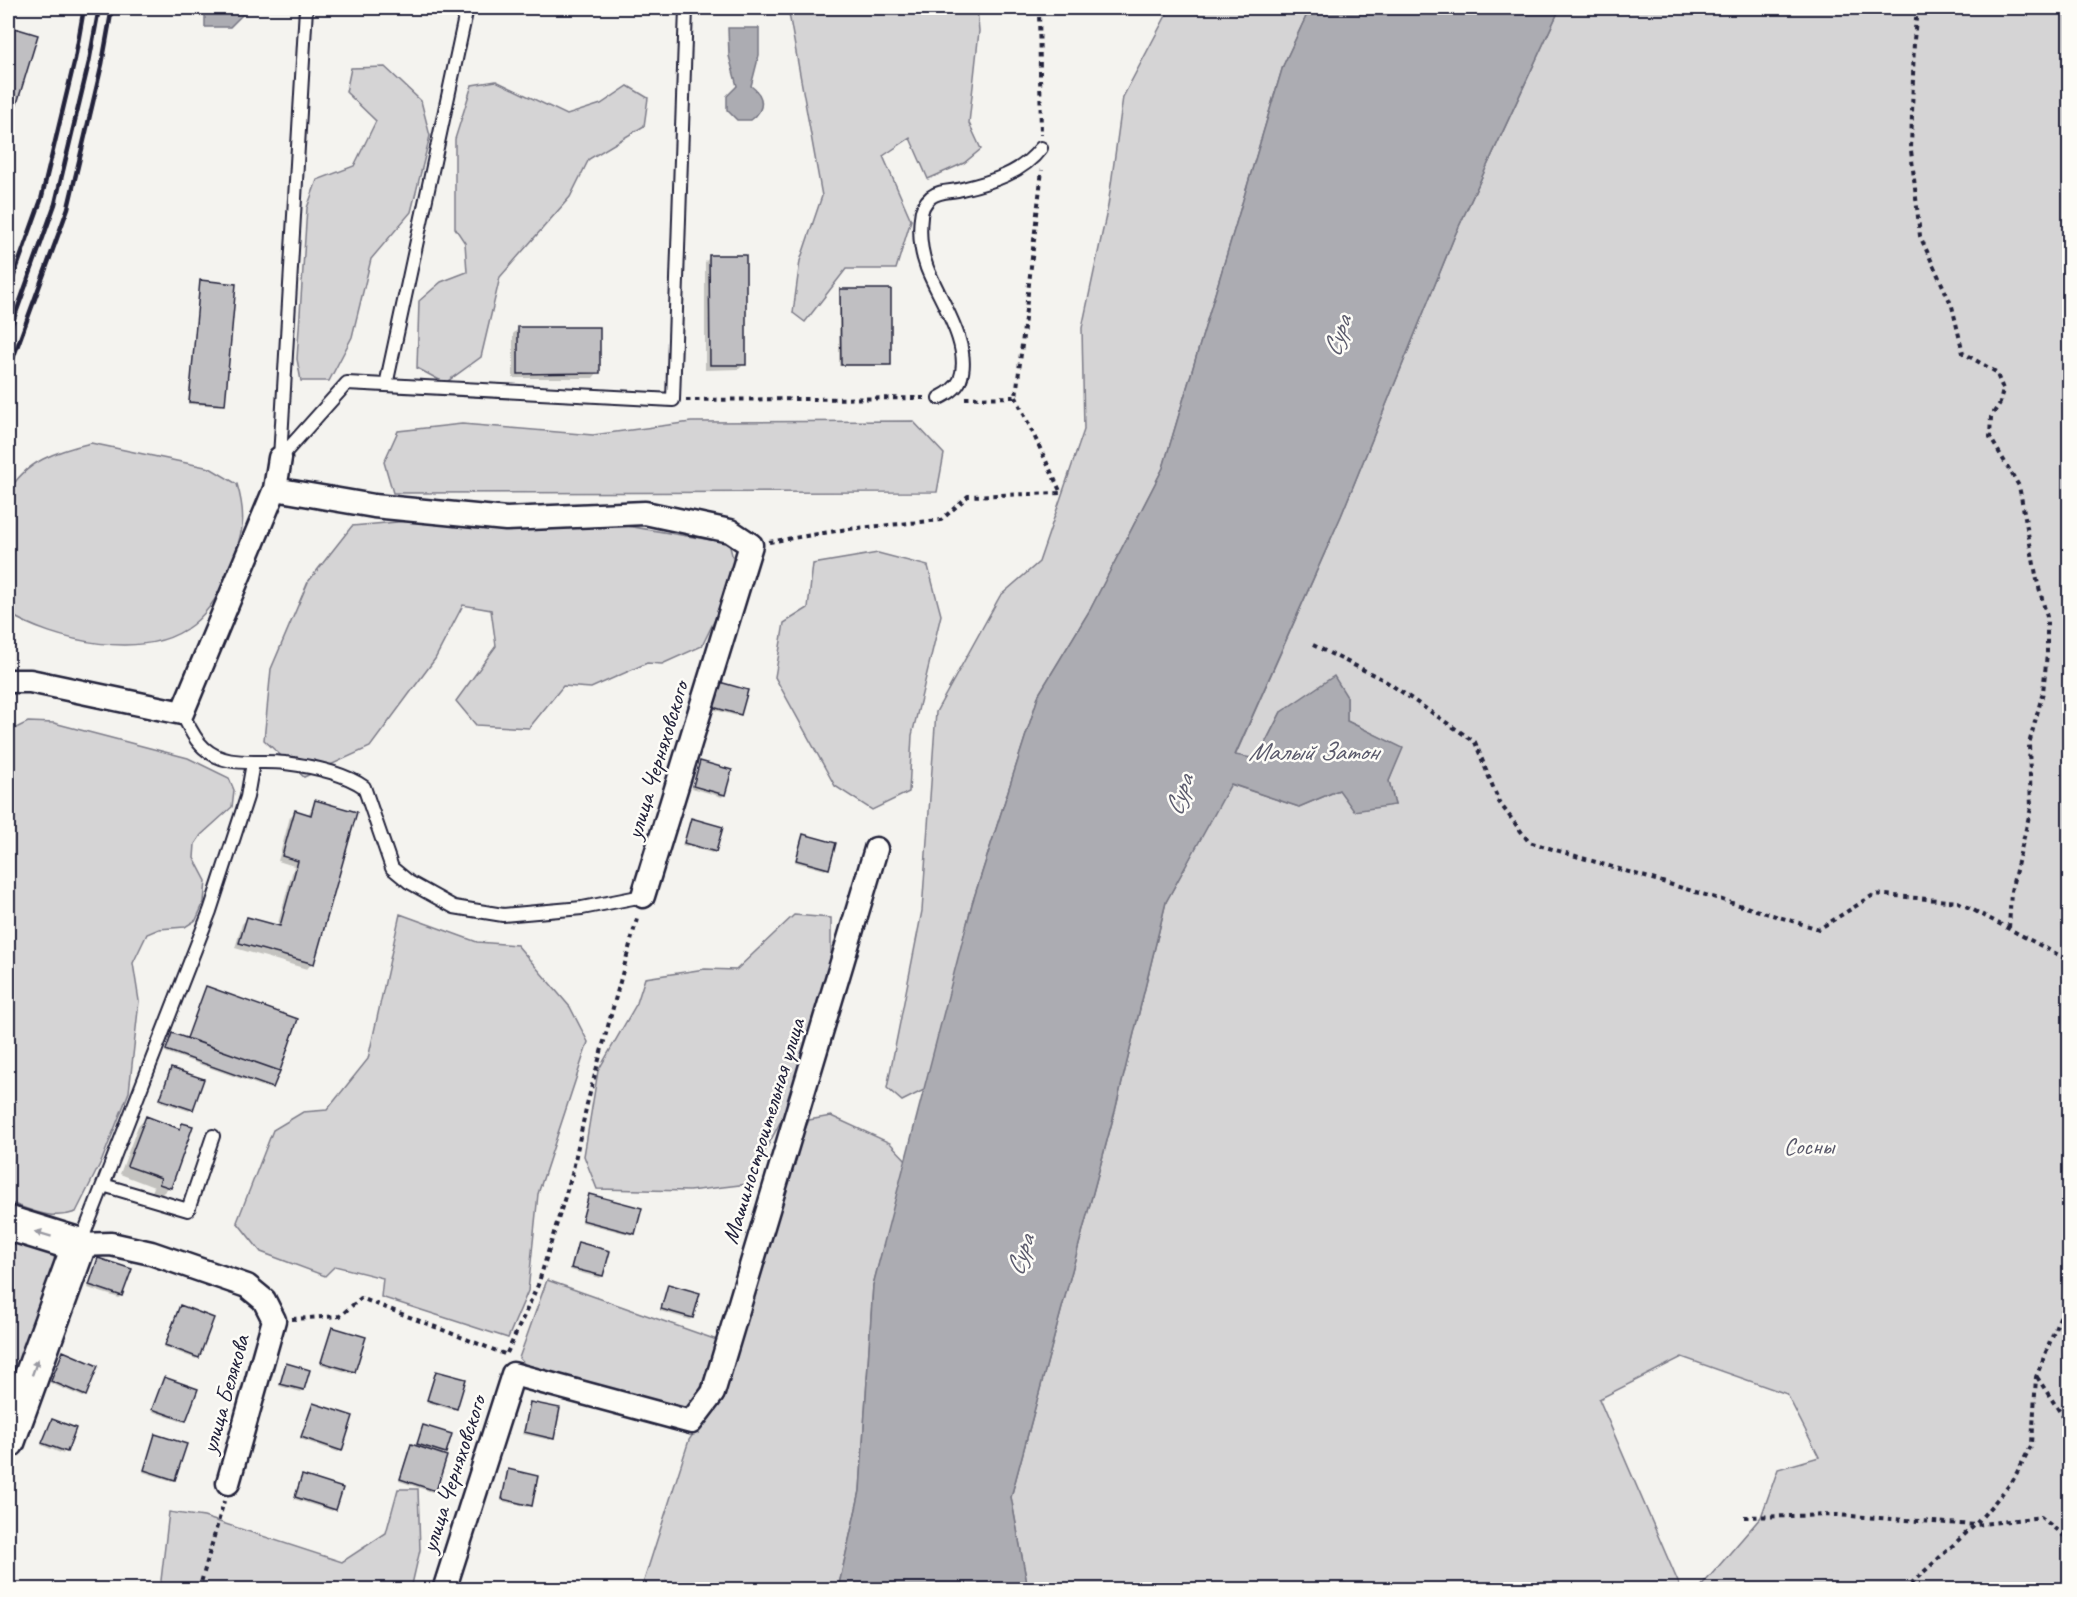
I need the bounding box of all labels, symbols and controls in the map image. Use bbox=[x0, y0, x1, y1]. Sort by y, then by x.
water label: Сура bbox=[1315, 309, 1360, 361]
street label: улица Черняховского bbox=[618, 675, 696, 844]
water label: Малый Затон bbox=[1248, 735, 1382, 768]
water label: Сура bbox=[1157, 768, 1202, 820]
street label: Машиностроительная улица bbox=[714, 1013, 812, 1247]
park label: Сосны bbox=[1784, 1131, 1837, 1161]
water label: Сура bbox=[998, 1228, 1043, 1280]
one-way arrow bbox=[34, 1229, 52, 1238]
street label: улица Белякова bbox=[193, 1330, 257, 1459]
one-way arrow bbox=[30, 1358, 40, 1376]
street label: улица Черняховского bbox=[413, 1389, 493, 1558]

